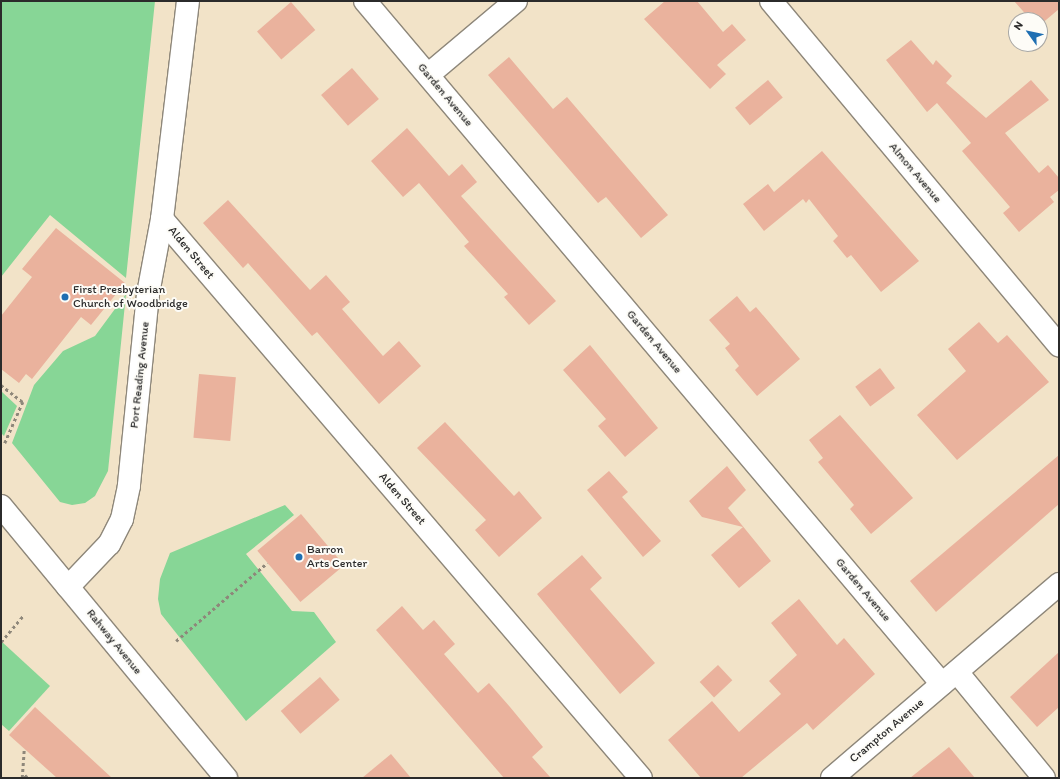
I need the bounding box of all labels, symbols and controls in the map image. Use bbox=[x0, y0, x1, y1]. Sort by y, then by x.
north arrow bbox=[1008, 12, 1048, 52]
text: N bbox=[1011, 19, 1026, 32]
street label: Garden Avenue bbox=[414, 60, 476, 130]
street label: Almon Avenue bbox=[886, 140, 944, 206]
street label: Alden Street bbox=[165, 224, 217, 282]
place label: First Presbyterian Church of Woodbridge bbox=[73, 283, 188, 311]
marker: First Presbyterian Church of Woodbridge bbox=[60, 292, 70, 302]
street label: Garden Avenue bbox=[623, 307, 685, 377]
street label: Port Reading Avenue bbox=[127, 322, 153, 428]
street label: Alden Street bbox=[375, 470, 429, 528]
place label: Barron Arts Center bbox=[307, 543, 367, 571]
marker: Barron Arts Center bbox=[294, 552, 304, 562]
street label: Garden Avenue bbox=[832, 555, 894, 625]
street label: Rahway Avenue bbox=[83, 606, 145, 678]
street label: Crampton Avenue bbox=[847, 696, 927, 766]

